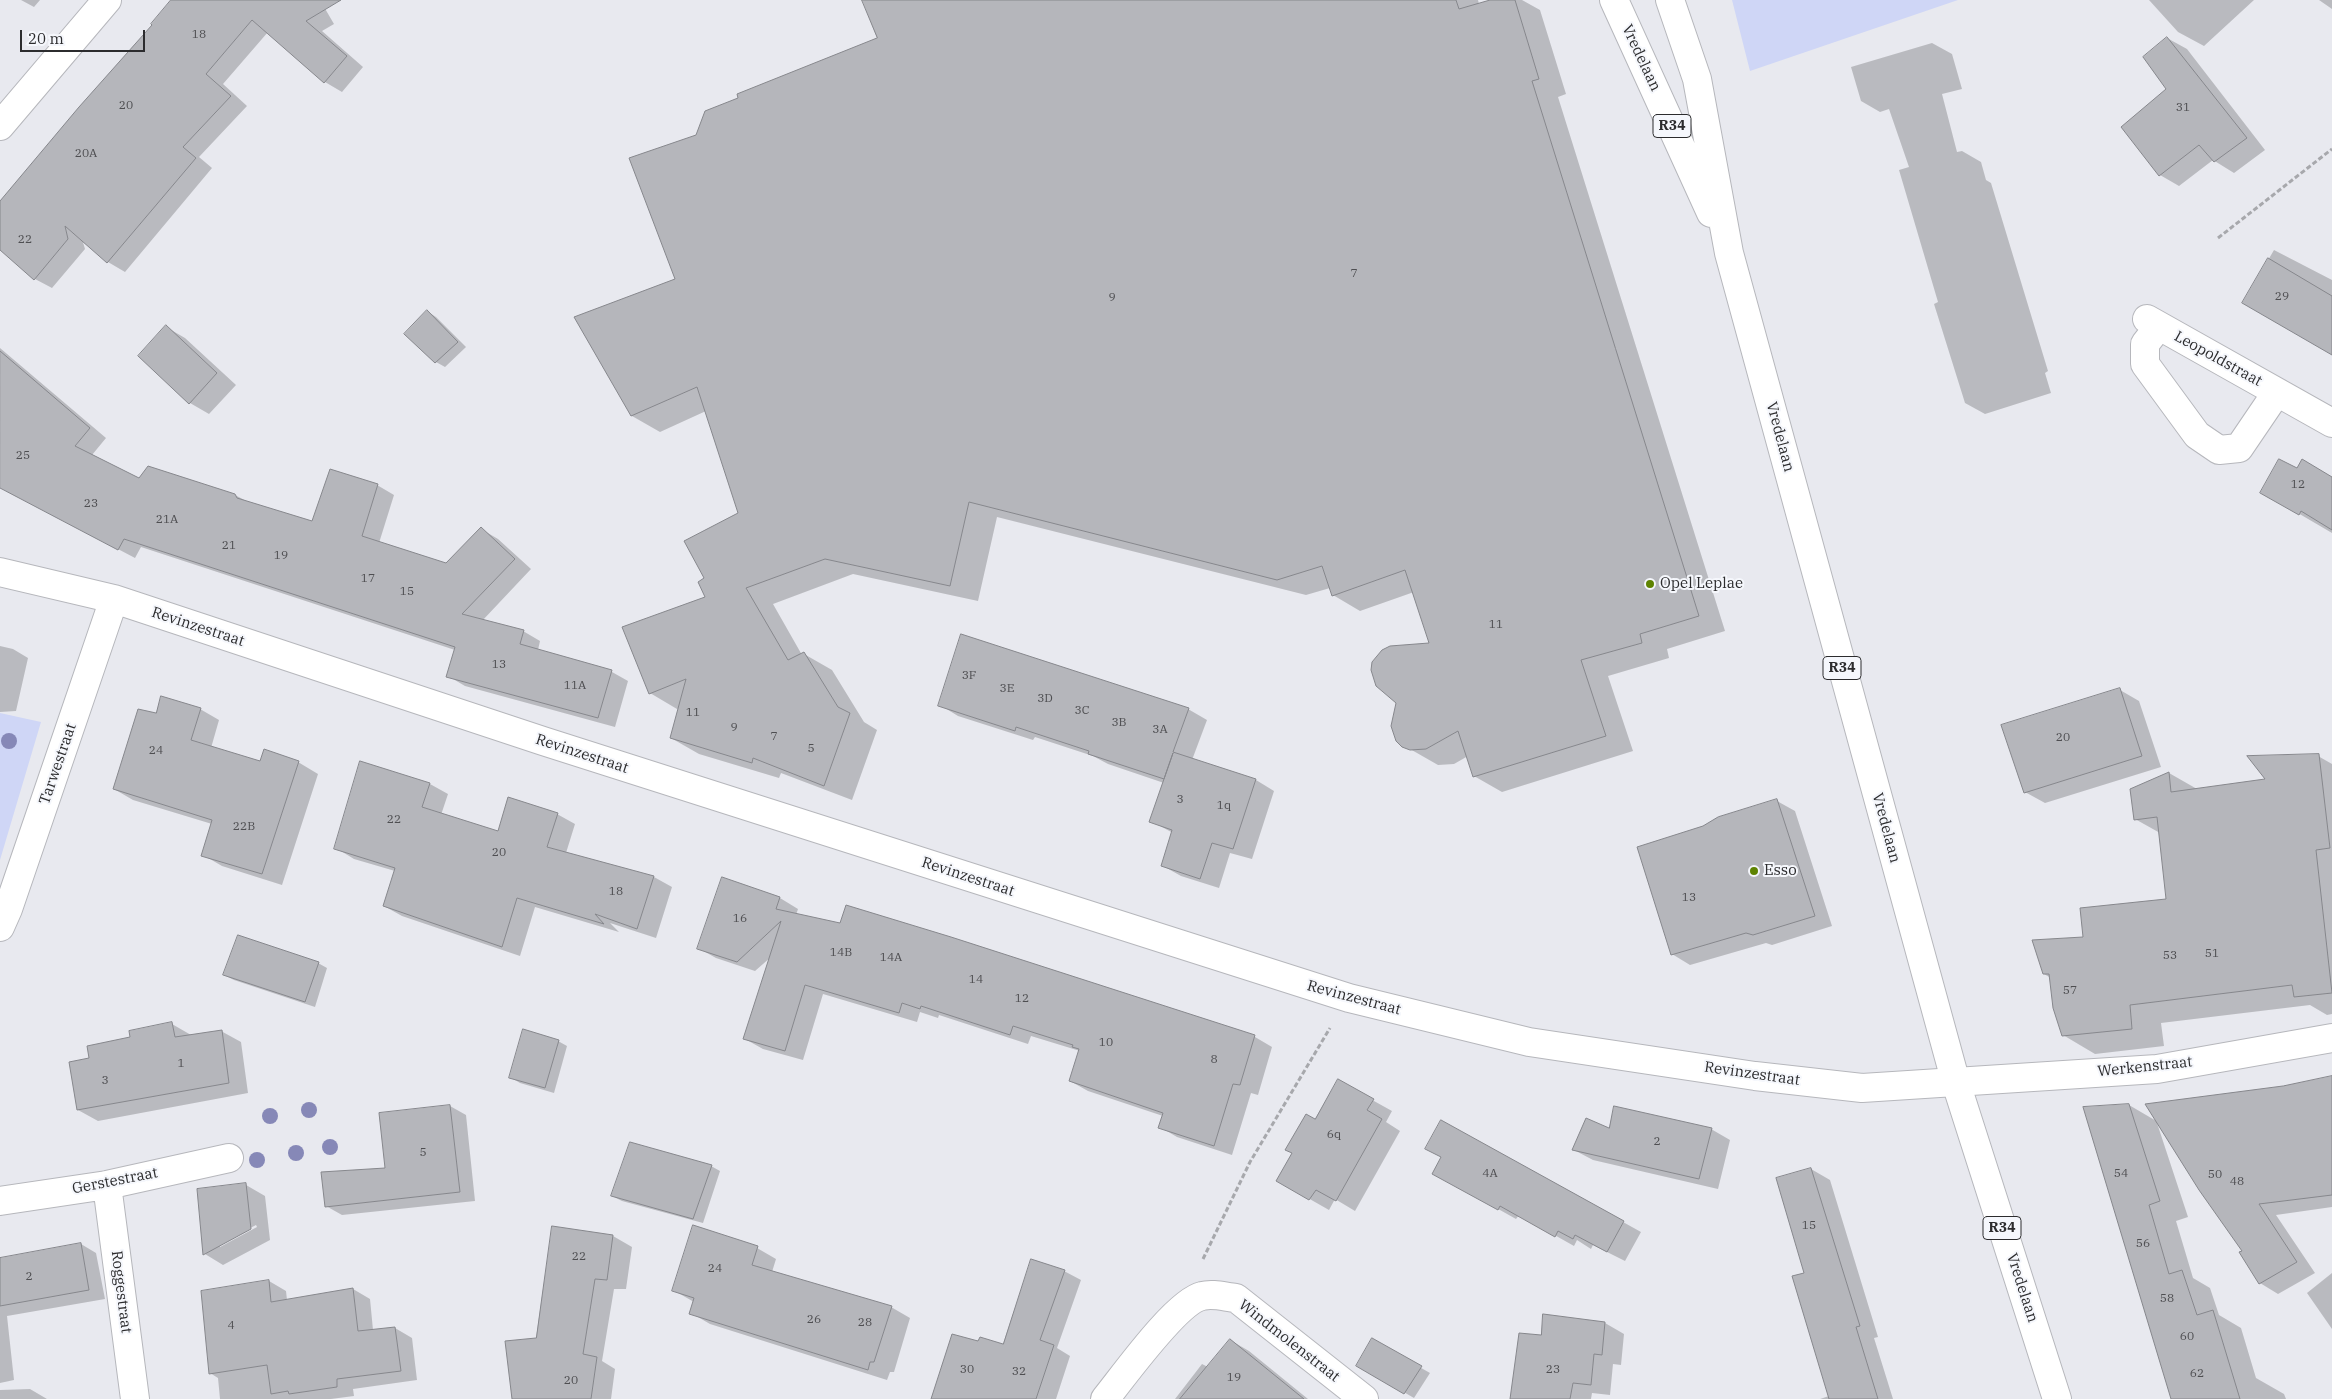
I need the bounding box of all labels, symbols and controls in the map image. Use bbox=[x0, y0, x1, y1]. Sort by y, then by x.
scale bar bbox=[22, 20, 148, 52]
street label: Vredelaan bbox=[1618, 22, 1664, 94]
house number: 18 bbox=[192, 28, 206, 42]
text: 20 m bbox=[28, 29, 64, 48]
house number: 20 bbox=[119, 99, 133, 113]
house number: 31 bbox=[2176, 101, 2190, 115]
road number: R34 bbox=[1653, 114, 1691, 138]
house number: 20A bbox=[75, 147, 97, 161]
house number: 22 bbox=[18, 233, 32, 247]
house number: 7 bbox=[1350, 267, 1358, 281]
house number: 29 bbox=[2275, 290, 2289, 304]
house number: 9 bbox=[1108, 291, 1116, 305]
street label: Leopoldstraat bbox=[2171, 327, 2265, 391]
street label: Vredelaan bbox=[1762, 400, 1798, 474]
house number: 25 bbox=[16, 449, 30, 463]
house number: 12 bbox=[2291, 478, 2305, 492]
house number: 23 bbox=[84, 497, 98, 511]
house number: 21A bbox=[156, 513, 178, 527]
house number: 21 bbox=[222, 539, 236, 553]
house number: 19 bbox=[274, 549, 288, 563]
house number: 17 bbox=[361, 572, 375, 586]
place label: Opel Leplae bbox=[1660, 575, 1743, 593]
marker: Opel Leplae bbox=[1644, 578, 1656, 590]
house number: 15 bbox=[400, 585, 414, 599]
street label: Revinzestraat bbox=[149, 604, 247, 650]
house number: 11 bbox=[1489, 618, 1503, 632]
road number: R34 bbox=[1823, 656, 1861, 680]
house number: 13 bbox=[492, 658, 506, 672]
house number: 3F bbox=[962, 669, 976, 683]
house number: 11A bbox=[564, 679, 586, 693]
house number: 3E bbox=[1000, 682, 1014, 696]
house number: 3D bbox=[1037, 692, 1053, 706]
house number: 3C bbox=[1075, 704, 1089, 718]
house number: 11 bbox=[686, 706, 700, 720]
house number: 3B bbox=[1111, 716, 1127, 730]
street label: Tarwestraat bbox=[36, 721, 80, 807]
house number: 9 bbox=[730, 721, 738, 735]
house number: 3A bbox=[1152, 723, 1168, 737]
house number: 7 bbox=[770, 730, 778, 744]
street label: Revinzestraat bbox=[533, 731, 631, 777]
house number: 20 bbox=[2056, 731, 2070, 745]
house number: 5 bbox=[807, 742, 815, 756]
house number: 24 bbox=[149, 744, 163, 758]
street label: Vredelaan bbox=[1868, 791, 1904, 865]
house number: 3 bbox=[1176, 793, 1184, 807]
house number: 1q bbox=[1217, 799, 1231, 813]
house number: 22 bbox=[387, 813, 401, 827]
house number: 22B bbox=[233, 820, 255, 834]
house number: 20 bbox=[492, 846, 506, 860]
street label: Revinzestraat bbox=[919, 854, 1017, 900]
place label: Esso bbox=[1764, 862, 1797, 880]
marker: Esso bbox=[1748, 865, 1760, 877]
house number: 18 bbox=[609, 885, 623, 899]
house number: 13 bbox=[1682, 891, 1696, 905]
house number: 16 bbox=[733, 912, 747, 926]
house number: 14B bbox=[830, 946, 852, 960]
house number: 51 bbox=[2205, 947, 2219, 961]
house number: 53 bbox=[2163, 949, 2177, 963]
house number: 14A bbox=[880, 951, 902, 965]
house number: 14 bbox=[969, 973, 983, 987]
street label: Revinzestraat bbox=[1305, 977, 1403, 1019]
house number: 57 bbox=[2063, 984, 2077, 998]
house number: 12 bbox=[1015, 992, 1029, 1006]
house number: 10 bbox=[1099, 1036, 1113, 1050]
house number: 8 bbox=[1210, 1053, 1218, 1067]
street label: Werkenstraat bbox=[2097, 1053, 2193, 1081]
house number: 1 bbox=[177, 1057, 185, 1071]
street label: Revinzestraat bbox=[1703, 1058, 1801, 1090]
house number: 3 bbox=[101, 1074, 109, 1088]
house number: 6q bbox=[1327, 1128, 1341, 1142]
house number: 2 bbox=[1653, 1135, 1661, 1149]
house number: 5 bbox=[419, 1146, 427, 1160]
street label: Gerstestraat bbox=[71, 1164, 159, 1198]
house number: 4A bbox=[1482, 1167, 1498, 1181]
house number: 54 bbox=[2114, 1167, 2128, 1181]
house number: 50 bbox=[2208, 1168, 2222, 1182]
house number: 48 bbox=[2230, 1175, 2244, 1189]
road number: R34 bbox=[1983, 1216, 2021, 1240]
house number: 15 bbox=[1802, 1219, 1816, 1233]
house number: 56 bbox=[2136, 1237, 2150, 1251]
street label: Roggestraat bbox=[107, 1250, 135, 1334]
house number: 22 bbox=[572, 1250, 586, 1264]
street label: Vredelaan bbox=[2002, 1251, 2042, 1325]
house number: 24 bbox=[708, 1262, 722, 1276]
house number: 2 bbox=[25, 1270, 33, 1284]
house number: 58 bbox=[2160, 1292, 2174, 1306]
street label: Windmolenstraat bbox=[1235, 1296, 1343, 1386]
house number: 26 bbox=[807, 1313, 821, 1327]
house number: 28 bbox=[858, 1316, 872, 1330]
house number: 4 bbox=[227, 1319, 235, 1333]
house number: 60 bbox=[2180, 1330, 2194, 1344]
house number: 30 bbox=[960, 1363, 974, 1377]
house number: 23 bbox=[1546, 1363, 1560, 1377]
house number: 32 bbox=[1012, 1365, 1026, 1379]
house number: 62 bbox=[2190, 1367, 2204, 1381]
house number: 19 bbox=[1227, 1371, 1241, 1385]
house number: 20 bbox=[564, 1374, 578, 1388]

